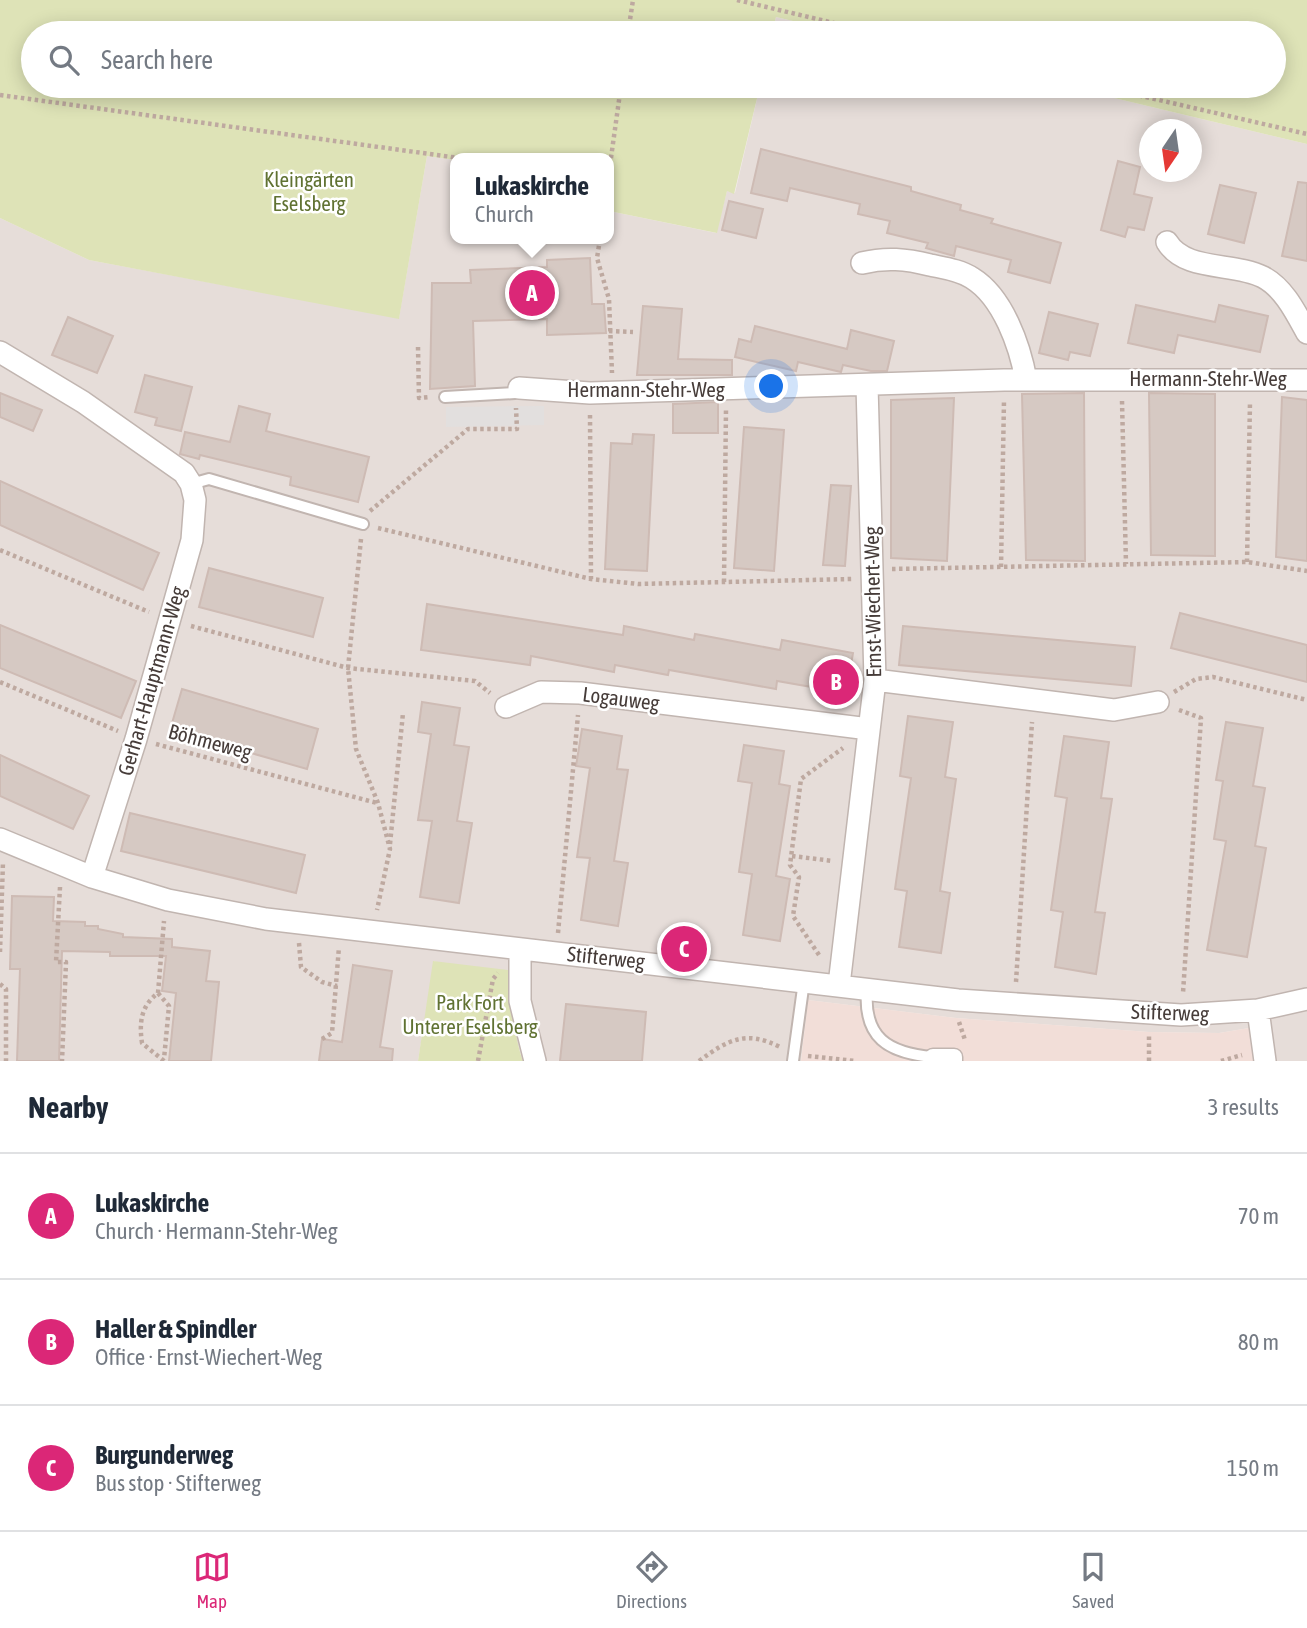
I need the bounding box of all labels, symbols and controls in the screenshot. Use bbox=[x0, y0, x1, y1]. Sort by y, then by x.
search box bbox=[21, 21, 1286, 98]
icon: search bbox=[45, 41, 83, 79]
text: Search here bbox=[101, 45, 213, 75]
north arrow bbox=[1139, 119, 1202, 182]
popup bbox=[450, 153, 614, 244]
park label: Kleingärten Eselsberg bbox=[264, 167, 354, 215]
text: Lukaskirche bbox=[475, 171, 589, 201]
text: Church bbox=[475, 201, 534, 227]
pin: A bbox=[509, 267, 555, 319]
street label: Hermann-Stehr-Weg bbox=[1129, 366, 1287, 390]
your location bbox=[754, 369, 788, 403]
street label: Hermann-Stehr-Weg bbox=[567, 377, 725, 401]
street label: Ernst-Wiechert-Weg bbox=[859, 526, 885, 678]
street label: Gerhart-Hauptmann-Weg bbox=[113, 583, 190, 778]
pin: B bbox=[813, 656, 859, 708]
street label: Logauweg bbox=[581, 681, 661, 715]
street label: Böhmeweg bbox=[166, 718, 255, 764]
pin: C bbox=[661, 923, 707, 975]
street label: Stifterweg bbox=[566, 941, 646, 973]
park label: Park Fort Unterer Eselsberg bbox=[402, 990, 538, 1038]
street label: Stifterweg bbox=[1131, 999, 1209, 1025]
text: Nearby bbox=[28, 1090, 108, 1124]
text: 3 results bbox=[1208, 1094, 1279, 1120]
text: Lukaskirche bbox=[95, 1188, 209, 1218]
text: A bbox=[45, 1203, 57, 1229]
text: 70 m bbox=[1238, 1203, 1279, 1229]
text: Church · Hermann-Stehr-Weg bbox=[95, 1218, 338, 1244]
text: Haller & Spindler bbox=[95, 1314, 256, 1344]
text: B bbox=[46, 1329, 56, 1355]
text: 80 m bbox=[1238, 1329, 1279, 1355]
text: Office · Ernst-Wiechert-Weg bbox=[95, 1344, 322, 1370]
text: Burgunderweg bbox=[95, 1440, 233, 1470]
text: C bbox=[46, 1455, 56, 1481]
text: 150 m bbox=[1227, 1455, 1279, 1481]
text: Bus stop · Stifterweg bbox=[95, 1470, 261, 1496]
tab: Map bbox=[193, 1548, 231, 1612]
tab: Directions bbox=[616, 1548, 687, 1612]
tab: Saved bbox=[1072, 1548, 1114, 1612]

